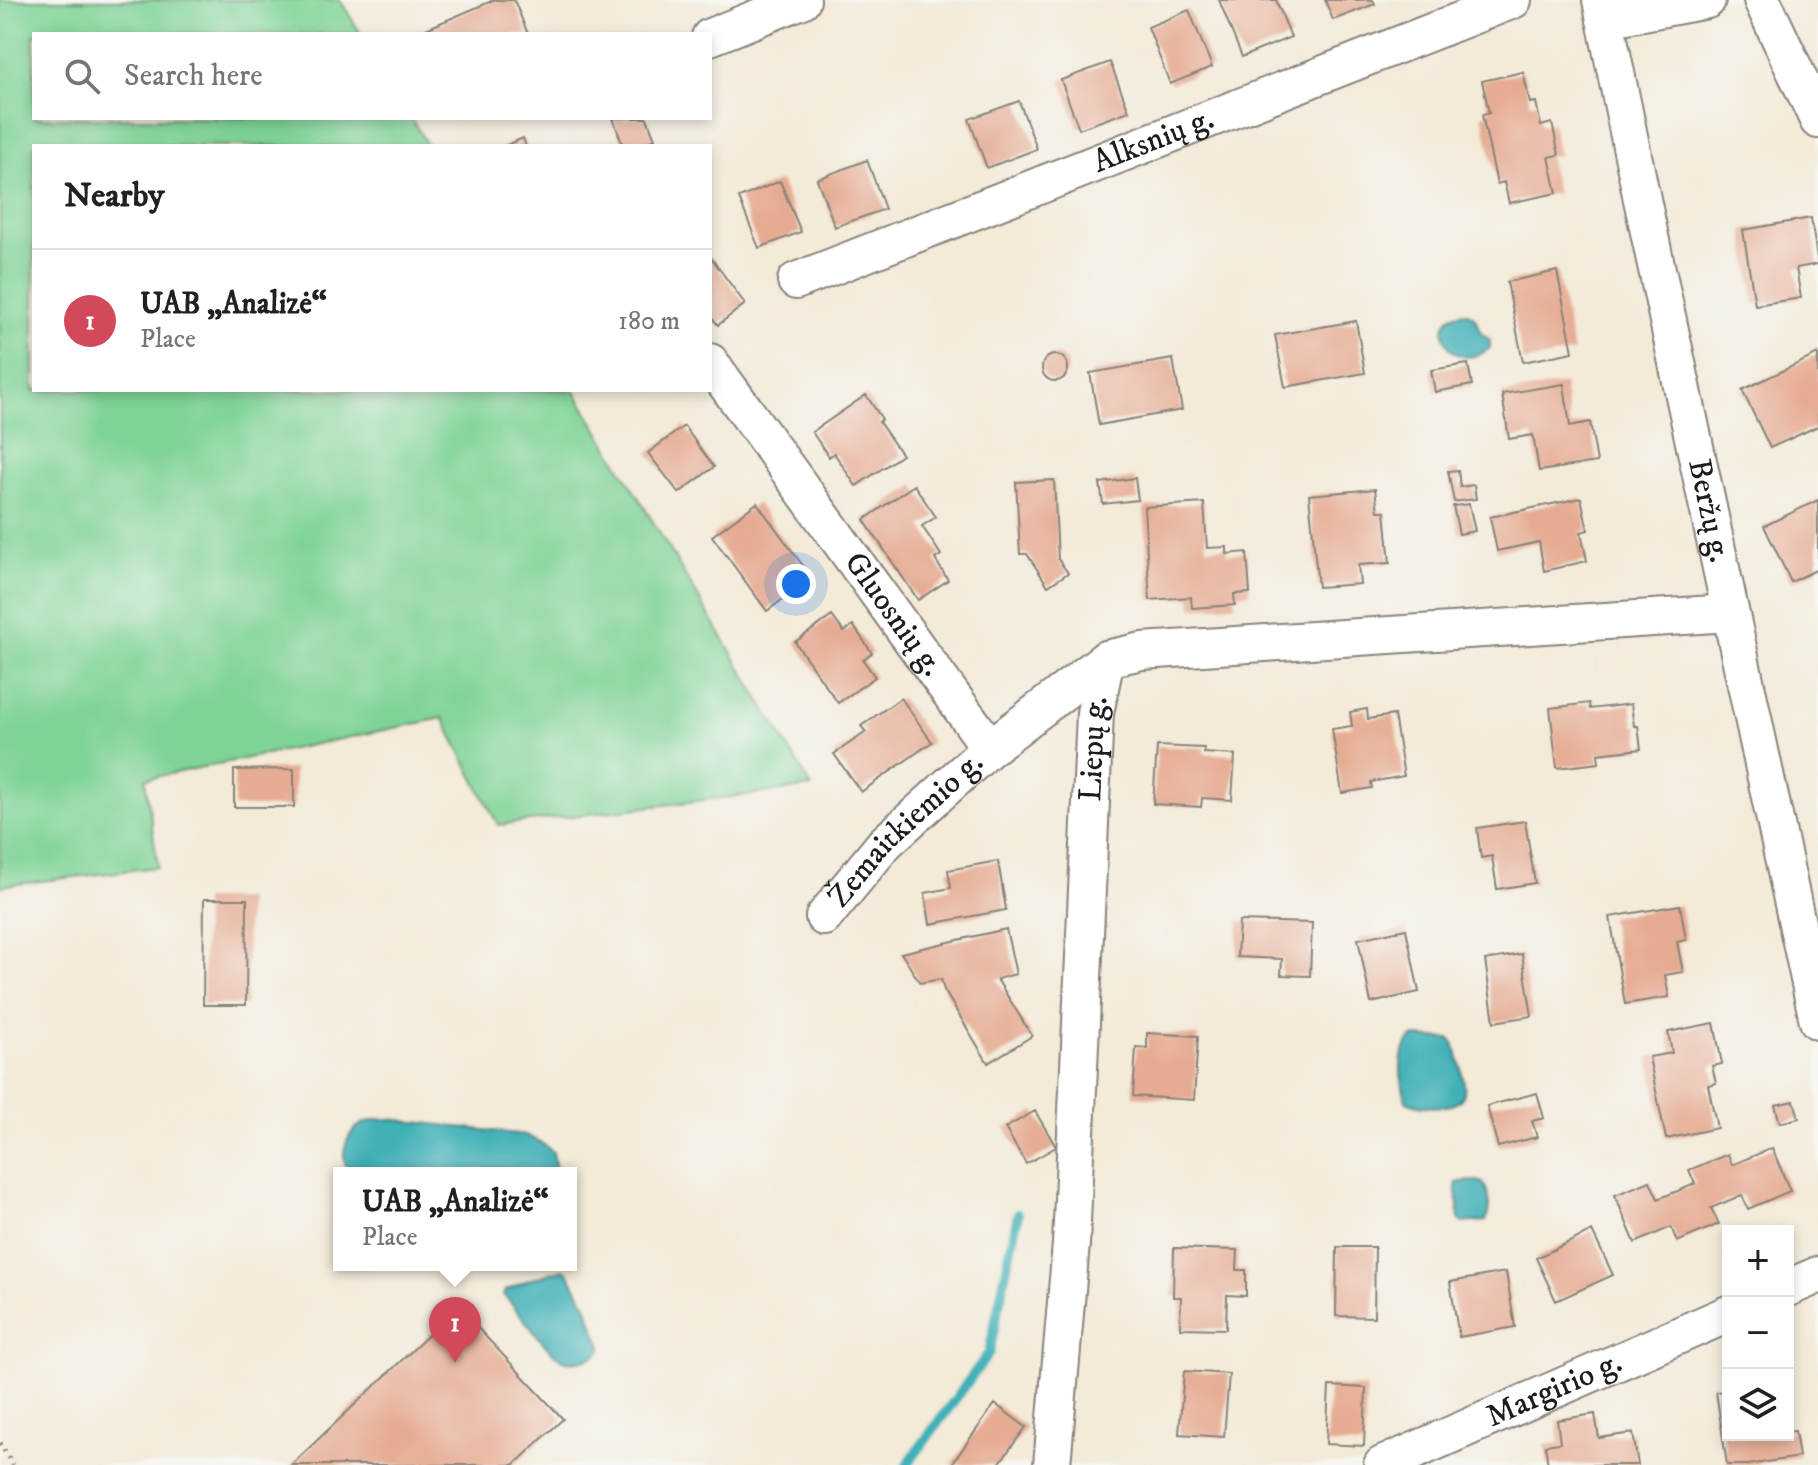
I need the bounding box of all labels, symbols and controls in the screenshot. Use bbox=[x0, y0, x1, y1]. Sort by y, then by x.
search box bbox=[32, 32, 712, 120]
icon: search bbox=[60, 54, 104, 98]
text: Search here bbox=[124, 58, 263, 95]
street label: Alksnių g. bbox=[1087, 99, 1220, 183]
text: Nearby bbox=[64, 175, 165, 217]
text: UAB „Analizė“ bbox=[140, 286, 327, 323]
text: 1 bbox=[85, 305, 95, 338]
text: 180 m bbox=[618, 305, 680, 338]
text: Place bbox=[140, 323, 196, 356]
street label: Beržų g. bbox=[1678, 455, 1739, 566]
street label: Gluosnių g. bbox=[835, 545, 952, 685]
your location bbox=[776, 564, 816, 604]
street label: Liepų g. bbox=[1071, 692, 1118, 802]
street label: Žemaitkiemio g. bbox=[820, 743, 992, 916]
popup bbox=[333, 1167, 577, 1271]
text: UAB „Analizė“ bbox=[362, 1184, 548, 1221]
text: Place bbox=[362, 1221, 417, 1254]
map controls bbox=[1722, 1225, 1794, 1441]
button: + bbox=[1722, 1225, 1794, 1297]
pin: 1 bbox=[429, 1297, 481, 1363]
button: − bbox=[1722, 1297, 1794, 1369]
street label: Margirio g. bbox=[1480, 1343, 1628, 1437]
button: layers bbox=[1722, 1369, 1794, 1441]

